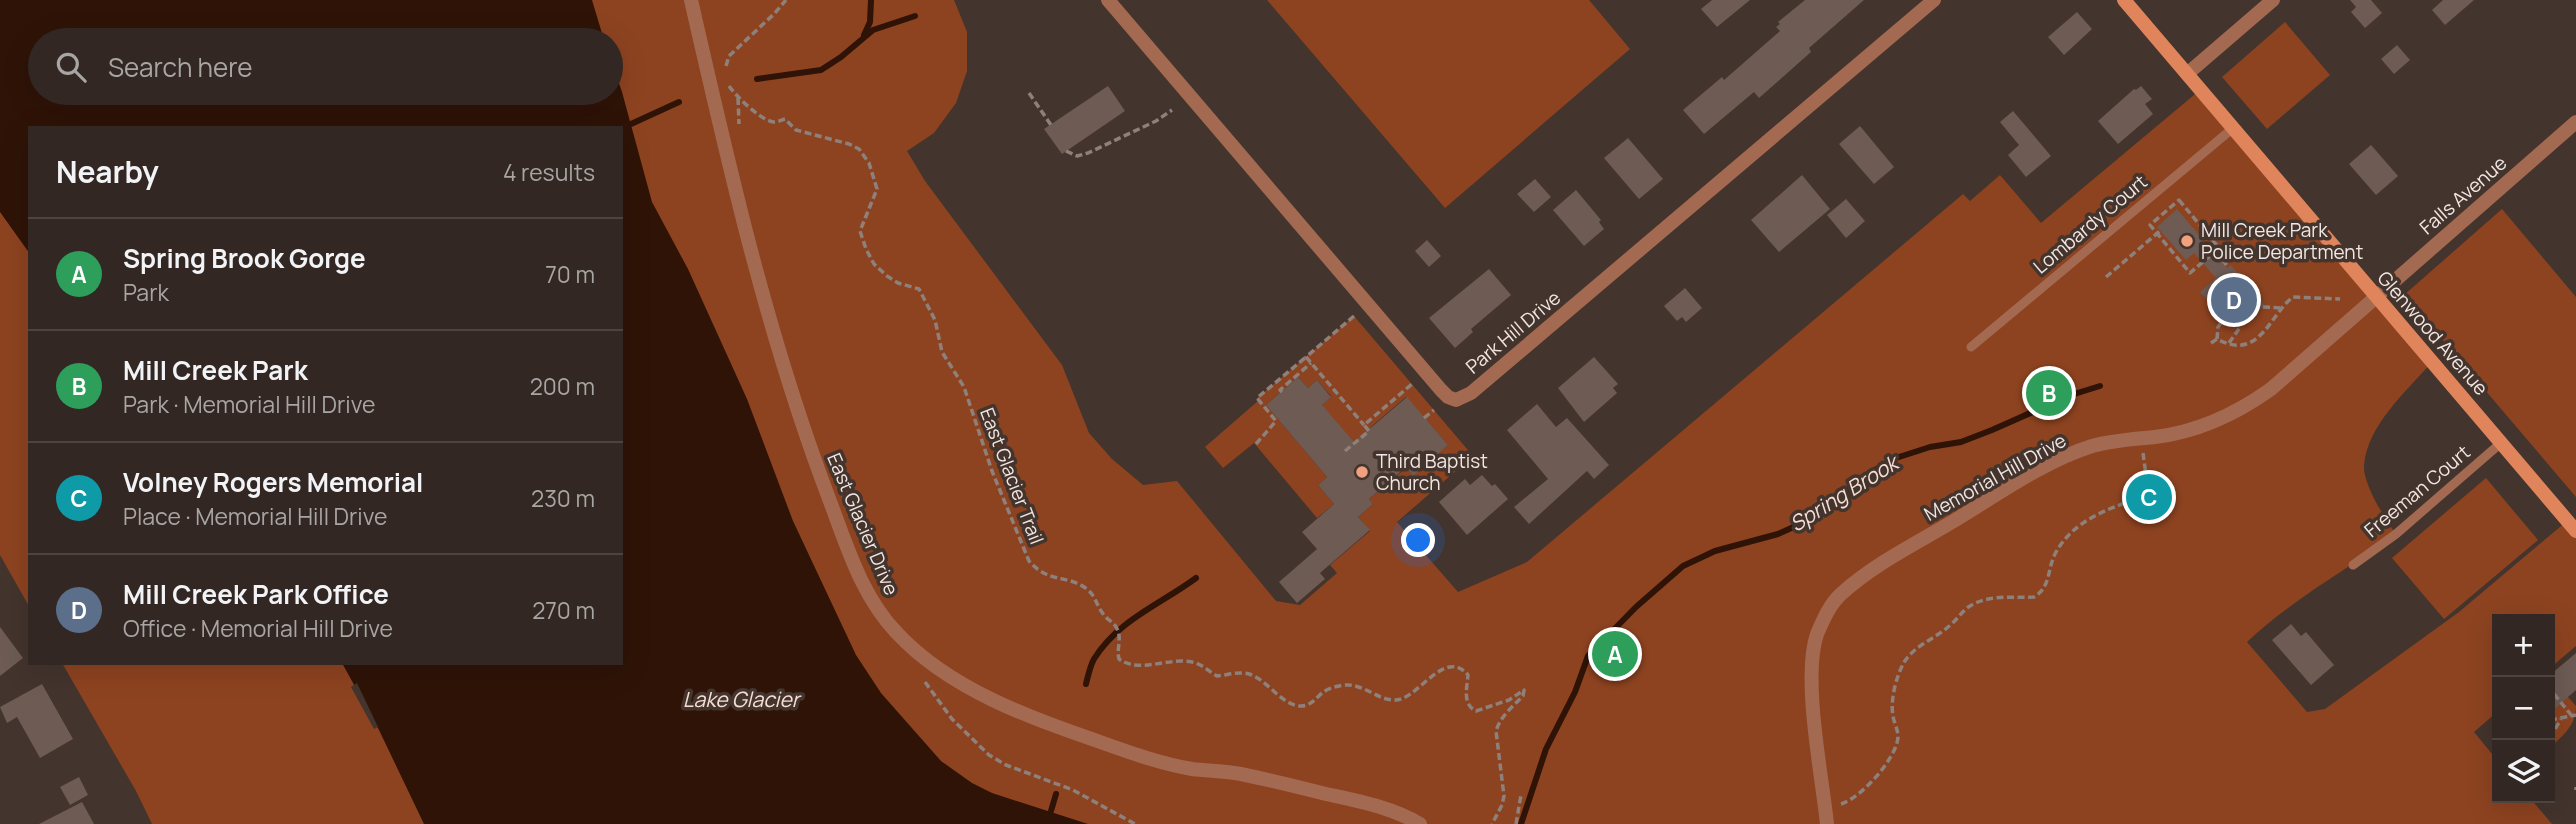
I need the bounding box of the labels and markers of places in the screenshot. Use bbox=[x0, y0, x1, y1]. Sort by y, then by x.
place label: Mill Creek Park Police Department bbox=[2201, 217, 2363, 265]
marker: Mill Creek Park Police Department bbox=[2179, 233, 2195, 249]
pin: D bbox=[2211, 274, 2257, 326]
pin: B bbox=[2026, 367, 2072, 419]
place label: Third Baptist Church bbox=[1376, 448, 1488, 496]
marker: Third Baptist Church bbox=[1354, 464, 1370, 480]
pin: C bbox=[2126, 471, 2172, 523]
pin: A bbox=[1592, 628, 1638, 680]

